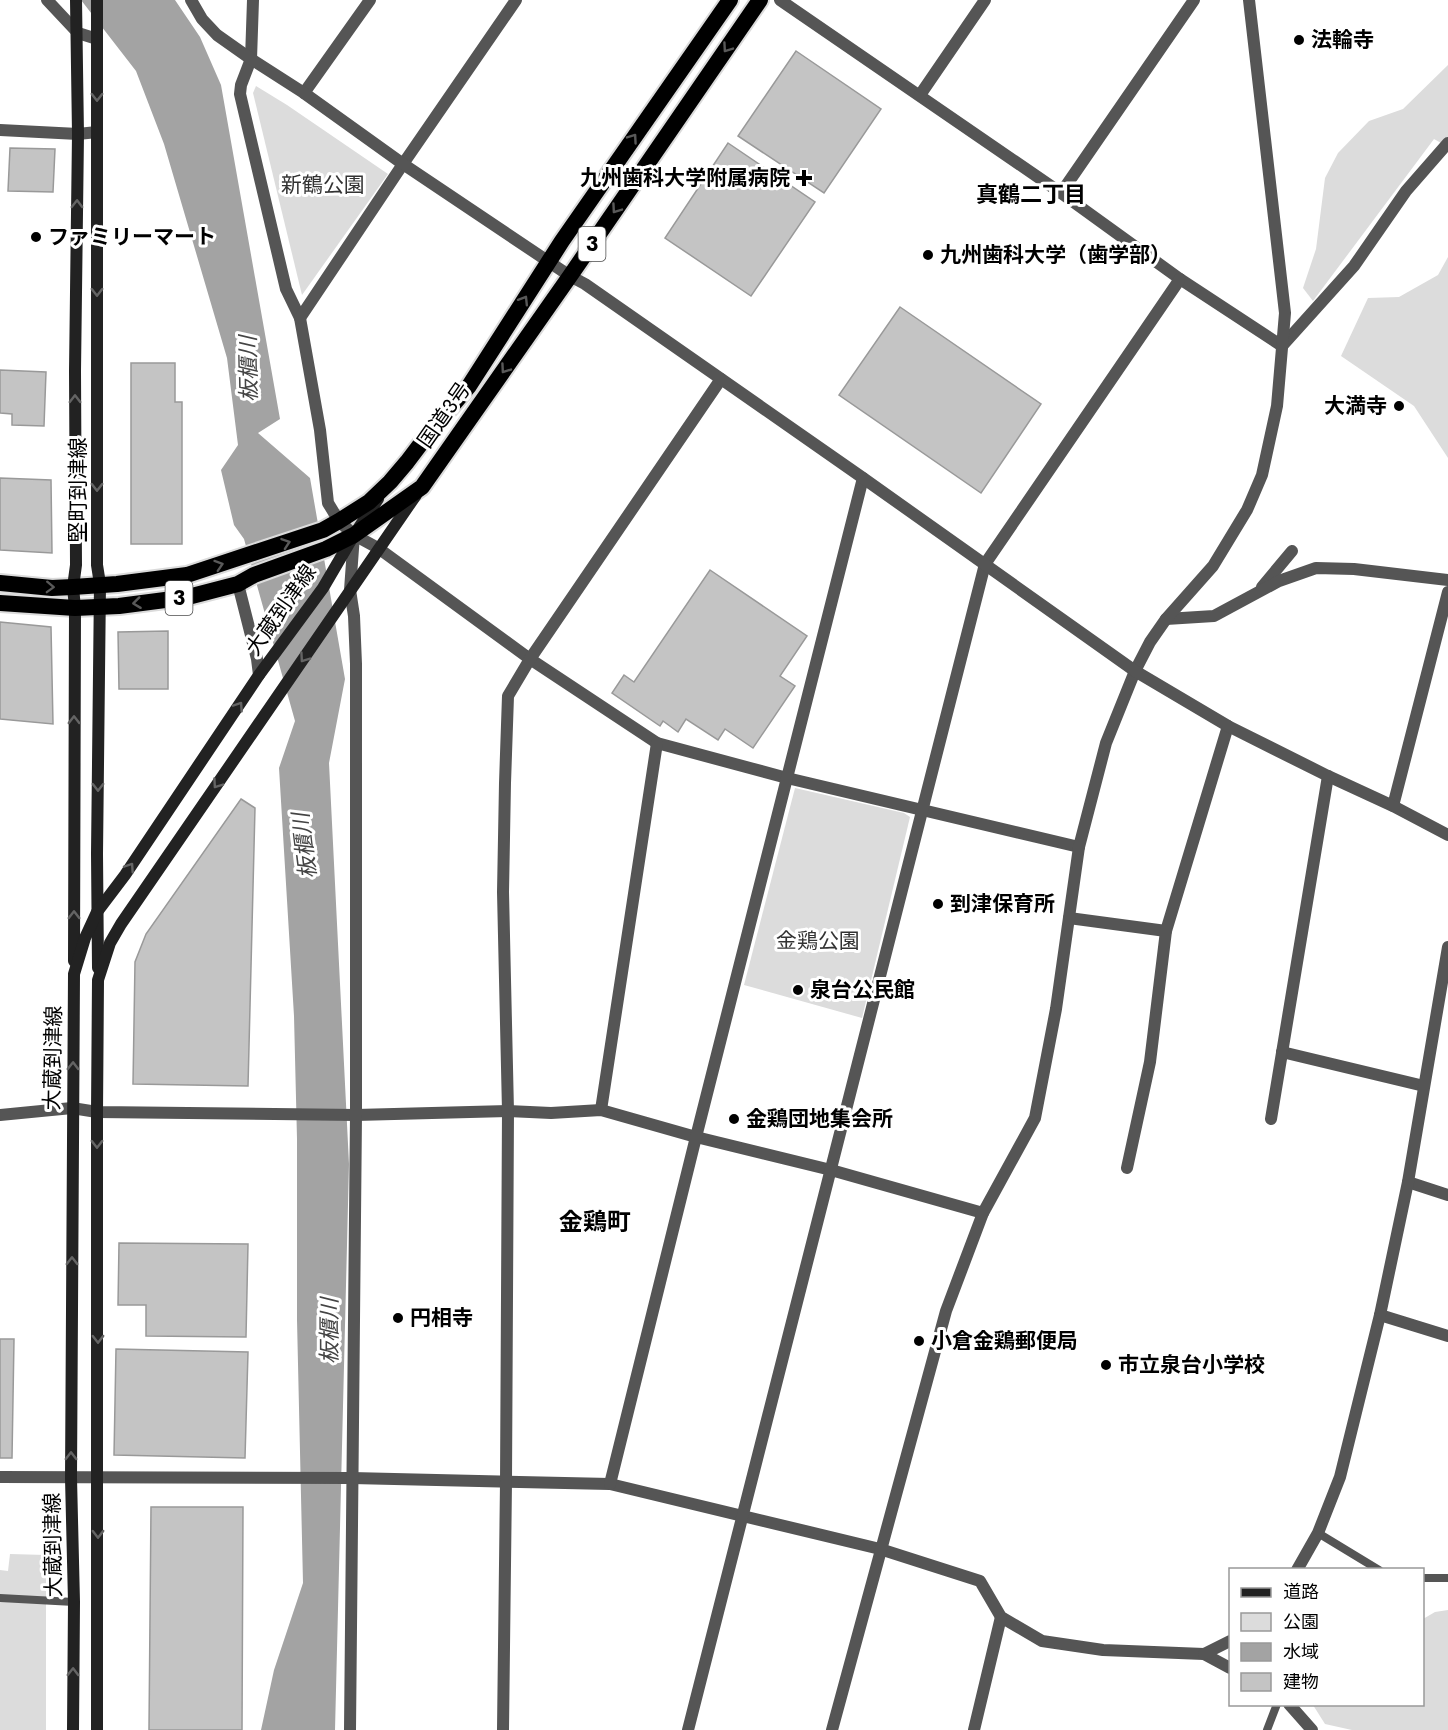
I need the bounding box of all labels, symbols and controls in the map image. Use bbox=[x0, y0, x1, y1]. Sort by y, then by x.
place label: 法輪寺 bbox=[1311, 25, 1374, 55]
marker: 法輪寺 bbox=[1292, 33, 1306, 47]
one-way arrow bbox=[723, 42, 734, 53]
one-way arrow bbox=[91, 93, 103, 102]
one-way arrow bbox=[626, 134, 637, 145]
place label: 九州歯科大学附属病院 bbox=[580, 163, 790, 193]
marker: 九州歯科大学附属病院 bbox=[795, 169, 813, 187]
park label: 新鶴公園 bbox=[281, 170, 365, 200]
district label: 真鶴二丁目 bbox=[976, 178, 1086, 210]
one-way arrow bbox=[71, 200, 83, 209]
one-way arrow bbox=[612, 202, 623, 213]
place label: ファミリーマート bbox=[48, 222, 216, 252]
road number: 3 bbox=[578, 227, 606, 261]
marker: ファミリーマート bbox=[29, 230, 43, 244]
place label: 九州歯科大学（歯学部） bbox=[940, 240, 1171, 270]
marker: 九州歯科大学（歯学部） bbox=[921, 248, 935, 262]
one-way arrow bbox=[91, 288, 103, 297]
one-way arrow bbox=[516, 296, 528, 306]
water label: 板櫃川 bbox=[231, 334, 265, 402]
one-way arrow bbox=[501, 362, 512, 373]
street label: 国道3号 bbox=[410, 376, 478, 454]
place label: 大満寺 bbox=[1324, 391, 1387, 421]
one-way arrow bbox=[69, 395, 81, 404]
marker: 大満寺 bbox=[1392, 399, 1406, 413]
street label: 堅町到津線 bbox=[63, 438, 93, 543]
one-way arrow bbox=[91, 483, 103, 492]
one-way arrow bbox=[280, 537, 291, 550]
street label: 大蔵到津線 bbox=[239, 558, 323, 662]
one-way arrow bbox=[213, 559, 224, 572]
one-way arrow bbox=[45, 581, 54, 593]
road number: 3 bbox=[166, 581, 192, 615]
one-way arrow bbox=[133, 597, 142, 609]
one-way arrow bbox=[300, 652, 311, 663]
one-way arrow bbox=[232, 701, 243, 712]
one-way arrow bbox=[68, 716, 80, 725]
one-way arrow bbox=[213, 777, 224, 788]
one-way arrow bbox=[92, 783, 104, 792]
water label: 板櫃川 bbox=[284, 809, 324, 881]
one-way arrow bbox=[123, 863, 134, 874]
place label: 到津保育所 bbox=[950, 889, 1055, 919]
marker: 到津保育所 bbox=[931, 897, 945, 911]
one-way arrow bbox=[68, 911, 80, 920]
park label: 金鶏公園 bbox=[776, 926, 860, 956]
place label: 泉台公民館 bbox=[810, 975, 915, 1005]
marker: 泉台公民館 bbox=[791, 983, 805, 997]
street label: 大蔵到津線 bbox=[37, 1005, 69, 1111]
one-way arrow bbox=[67, 1061, 79, 1070]
place label: 金鶏団地集会所 bbox=[746, 1104, 893, 1134]
marker: 金鶏団地集会所 bbox=[727, 1112, 741, 1126]
one-way arrow bbox=[91, 1139, 103, 1148]
district label: 金鶏町 bbox=[559, 1204, 631, 1239]
one-way arrow bbox=[66, 1256, 78, 1265]
water label: 板櫃川 bbox=[313, 1296, 345, 1364]
place label: 円相寺 bbox=[410, 1303, 473, 1333]
marker: 円相寺 bbox=[391, 1311, 405, 1325]
place label: 小倉金鶏郵便局 bbox=[931, 1326, 1078, 1356]
one-way arrow bbox=[91, 1334, 104, 1343]
marker: 小倉金鶏郵便局 bbox=[912, 1334, 926, 1348]
place label: 市立泉台小学校 bbox=[1118, 1350, 1265, 1380]
marker: 市立泉台小学校 bbox=[1099, 1358, 1113, 1372]
one-way arrow bbox=[65, 1451, 77, 1460]
street label: 大蔵到津線 bbox=[37, 1492, 69, 1598]
one-way arrow bbox=[92, 1529, 104, 1538]
legend bbox=[1229, 1568, 1424, 1706]
text: 道路 bbox=[1283, 1579, 1319, 1605]
text: 公園 bbox=[1283, 1609, 1319, 1635]
text: 水域 bbox=[1283, 1639, 1319, 1665]
one-way arrow bbox=[67, 1667, 79, 1676]
text: 建物 bbox=[1283, 1669, 1319, 1695]

